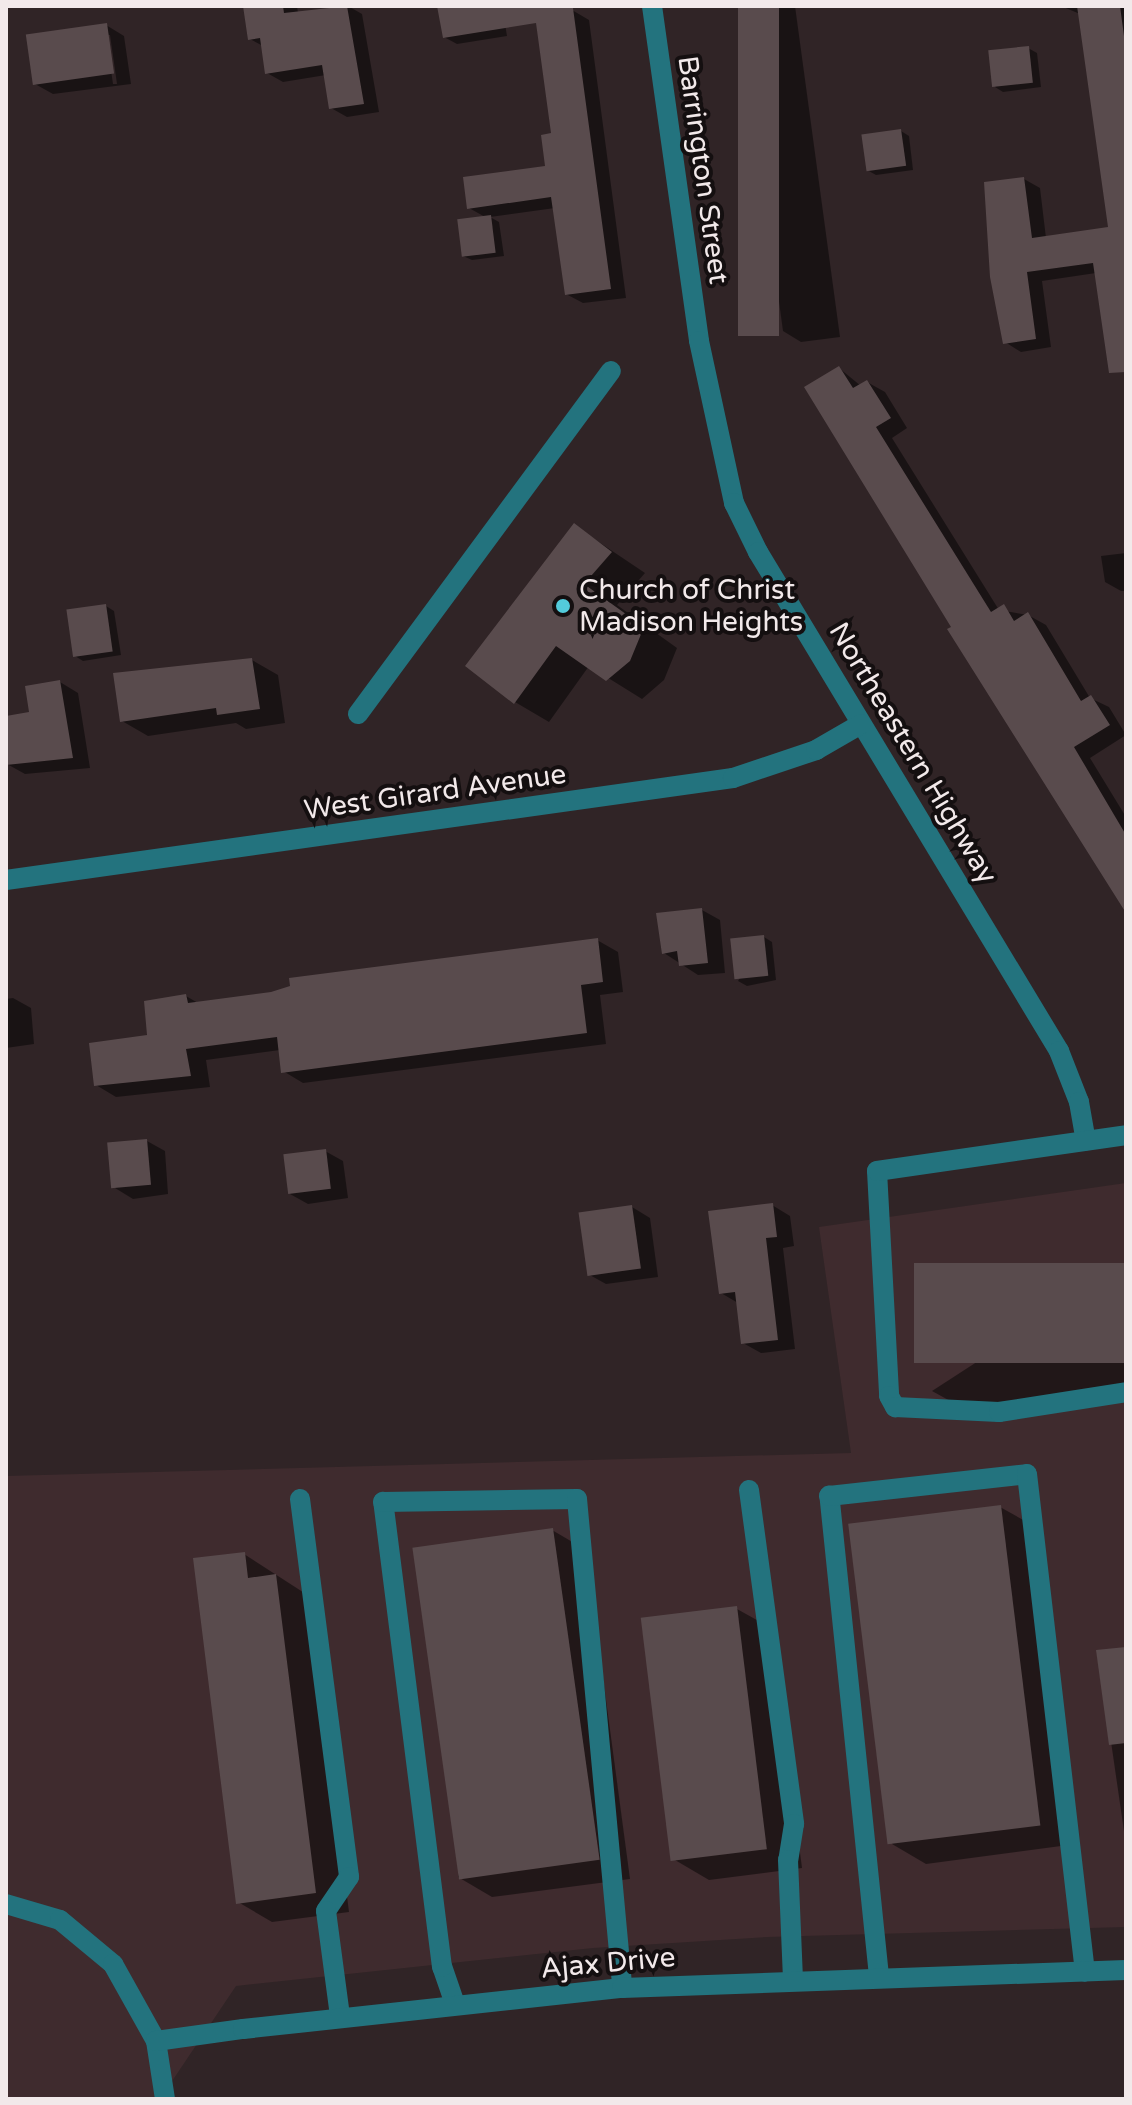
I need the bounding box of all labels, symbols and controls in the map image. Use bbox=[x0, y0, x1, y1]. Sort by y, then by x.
street label: Barrington Street bbox=[670, 54, 736, 286]
place label: Church of Christ Madison Heights bbox=[579, 573, 803, 639]
marker: Church of Christ Madison Heights bbox=[554, 597, 572, 615]
street label: Northeastern Highway bbox=[822, 616, 1004, 890]
street label: West Girard Avenue bbox=[302, 757, 568, 827]
street label: Ajax Drive bbox=[539, 1940, 677, 1986]

